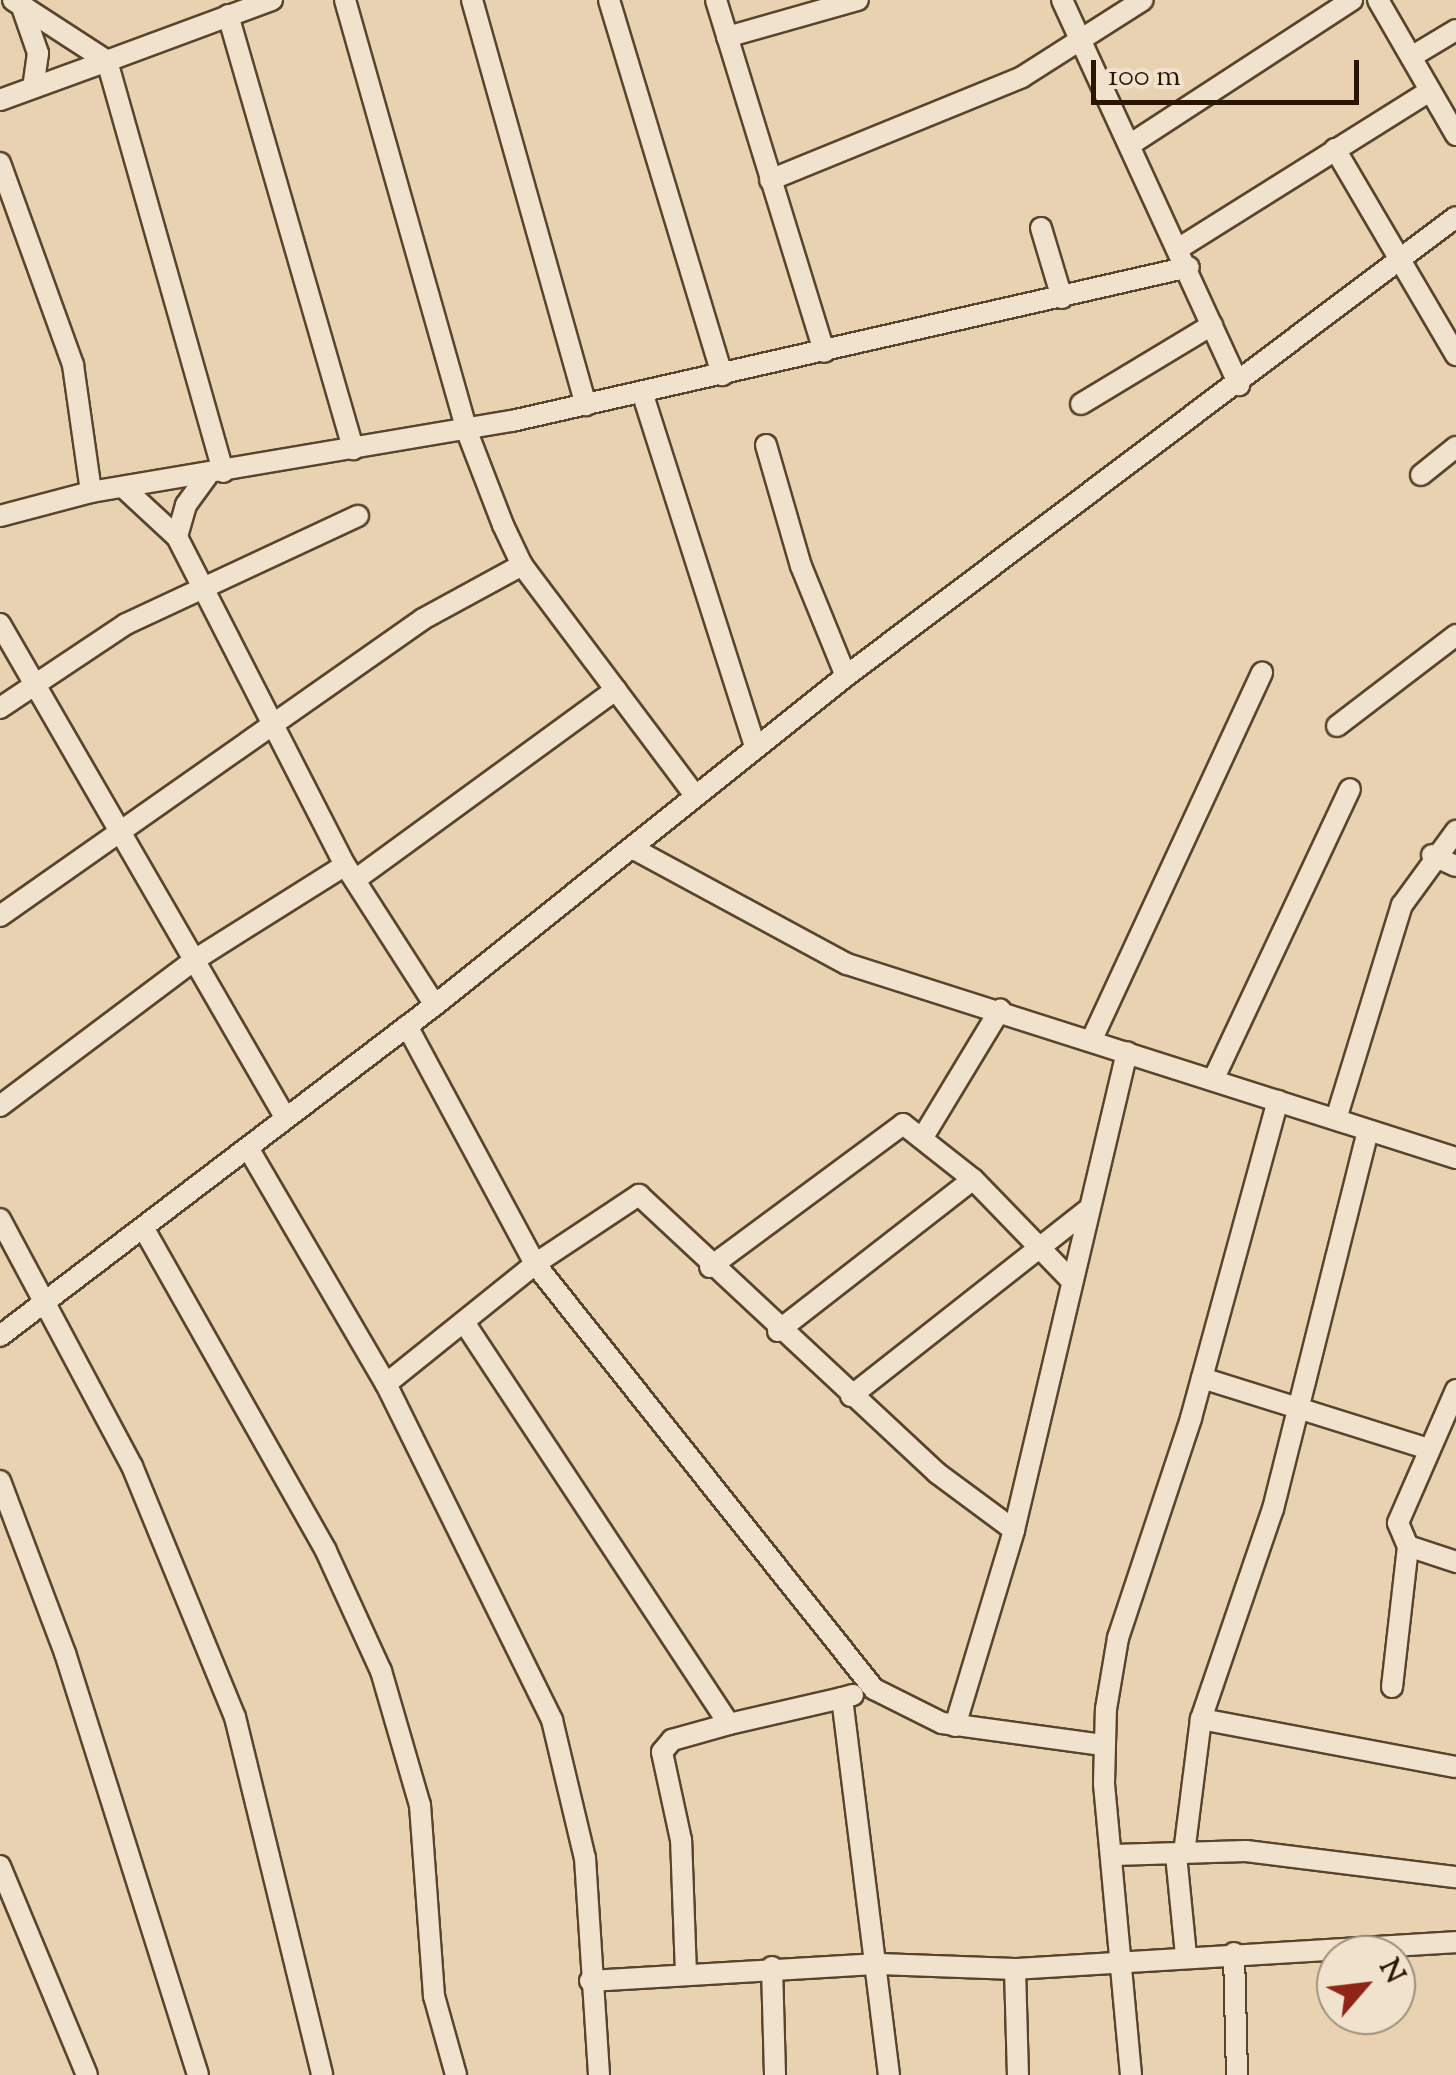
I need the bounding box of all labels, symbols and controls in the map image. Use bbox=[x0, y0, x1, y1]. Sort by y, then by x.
scale bar bbox=[1096, 40, 1364, 102]
text: 100 m bbox=[1108, 56, 1181, 99]
north arrow bbox=[1316, 1935, 1416, 2035]
text: N bbox=[1368, 1953, 1414, 1991]

